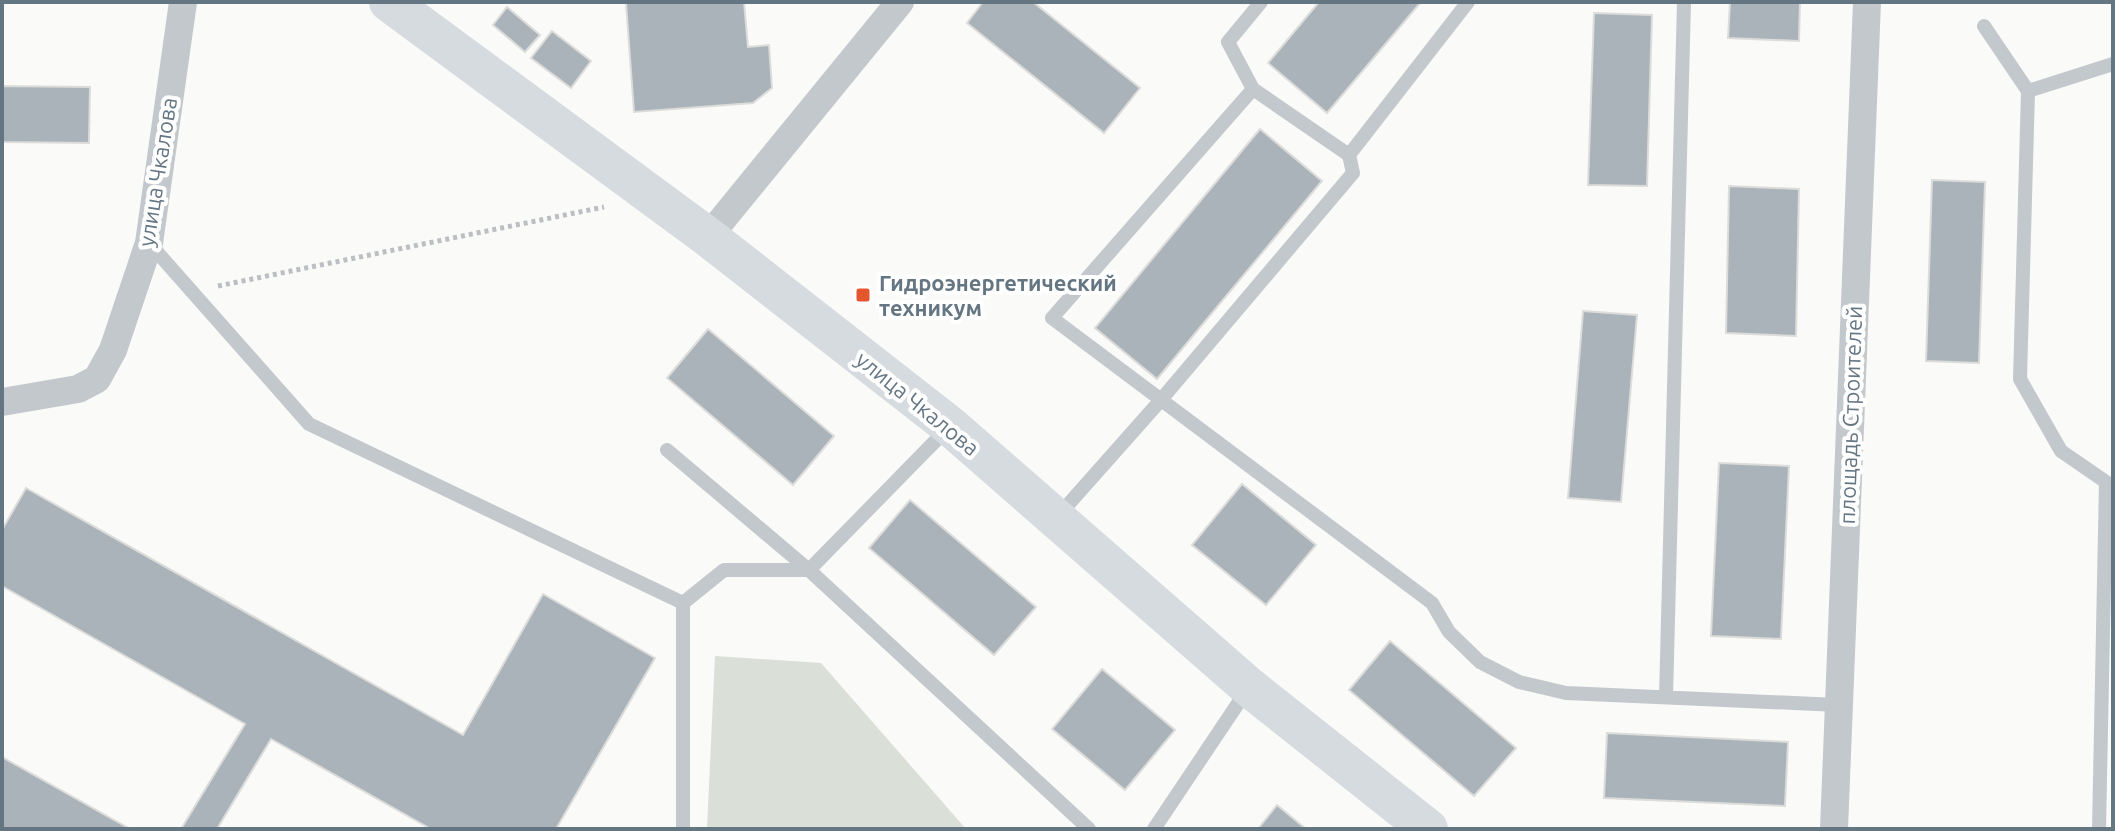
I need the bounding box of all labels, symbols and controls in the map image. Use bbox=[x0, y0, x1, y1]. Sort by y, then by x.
street label: улица Чкалова bbox=[133, 96, 181, 248]
place label: Гидроэнергетический техникум bbox=[879, 270, 1117, 320]
marker: Гидроэнергетический техникум bbox=[854, 286, 872, 304]
street label: площадь Строителей bbox=[1834, 305, 1866, 525]
street label: улица Чкалова bbox=[852, 346, 984, 460]

